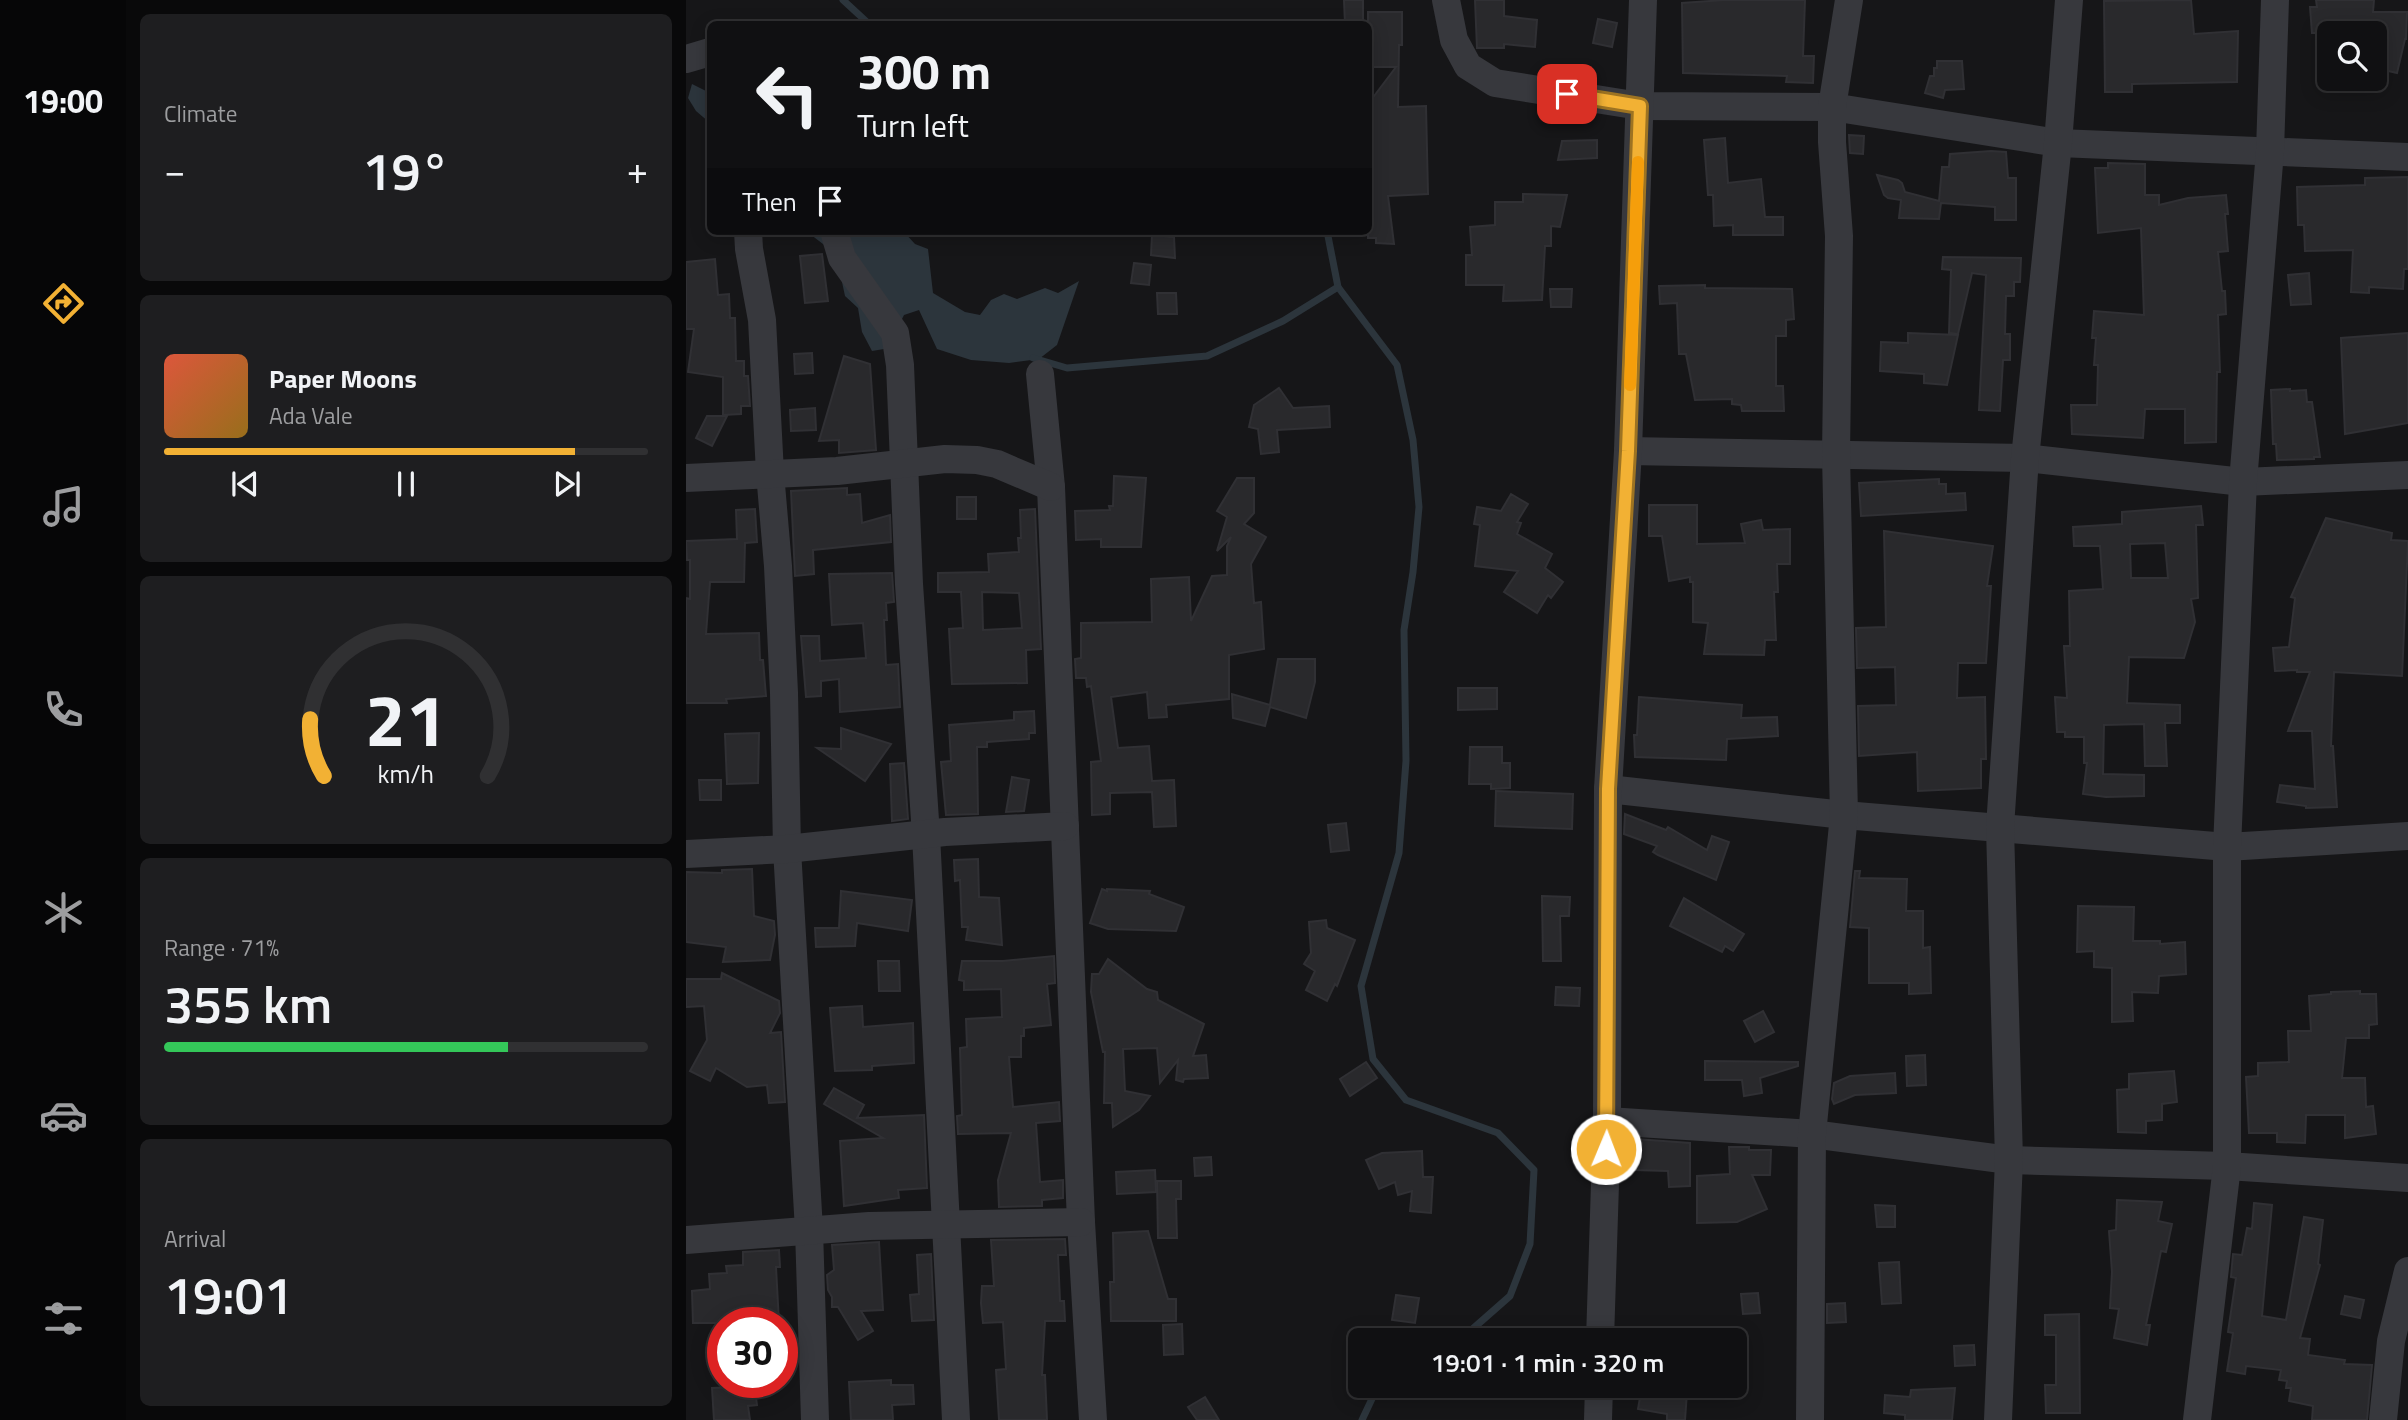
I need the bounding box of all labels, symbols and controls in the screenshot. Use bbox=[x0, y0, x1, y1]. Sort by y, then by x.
map controls bbox=[2317, 21, 2387, 91]
button: search bbox=[2317, 21, 2387, 91]
text: 300 m bbox=[857, 33, 991, 108]
icon: left bbox=[742, 49, 833, 140]
pin bbox=[1537, 64, 1597, 124]
icon: arrive bbox=[1548, 75, 1586, 113]
text: 19:00 bbox=[23, 77, 103, 125]
text: Climate bbox=[164, 96, 237, 131]
text: Turn left bbox=[857, 101, 969, 149]
text: 19° bbox=[362, 131, 450, 210]
text: − bbox=[164, 141, 185, 199]
text: + bbox=[627, 141, 648, 199]
text: Then bbox=[742, 182, 797, 221]
icon: arrive bbox=[811, 182, 849, 220]
icon: directions bbox=[39, 279, 88, 328]
text: Paper Moons bbox=[269, 359, 417, 398]
text: Ada Vale bbox=[269, 398, 353, 433]
icon: previous bbox=[226, 465, 264, 503]
icon: pause bbox=[387, 465, 425, 503]
icon: next bbox=[548, 465, 586, 503]
icon: music bbox=[39, 482, 88, 531]
text: 21 bbox=[365, 664, 447, 774]
icon: phone bbox=[39, 685, 88, 734]
text: km/h bbox=[378, 755, 434, 793]
icon: climate bbox=[39, 888, 88, 937]
text: Range · 71% bbox=[164, 930, 279, 965]
text: 355 km bbox=[164, 964, 332, 1043]
icon: car bbox=[39, 1091, 88, 1140]
position arrow bbox=[1569, 1112, 1643, 1186]
text: Arrival bbox=[164, 1221, 226, 1256]
text: 19:01 bbox=[164, 1255, 293, 1334]
icon: filters bbox=[39, 1294, 88, 1343]
speed limit sign: 30 bbox=[707, 1307, 798, 1398]
text: 19:01 · 1 min · 320 m bbox=[1431, 1343, 1664, 1382]

